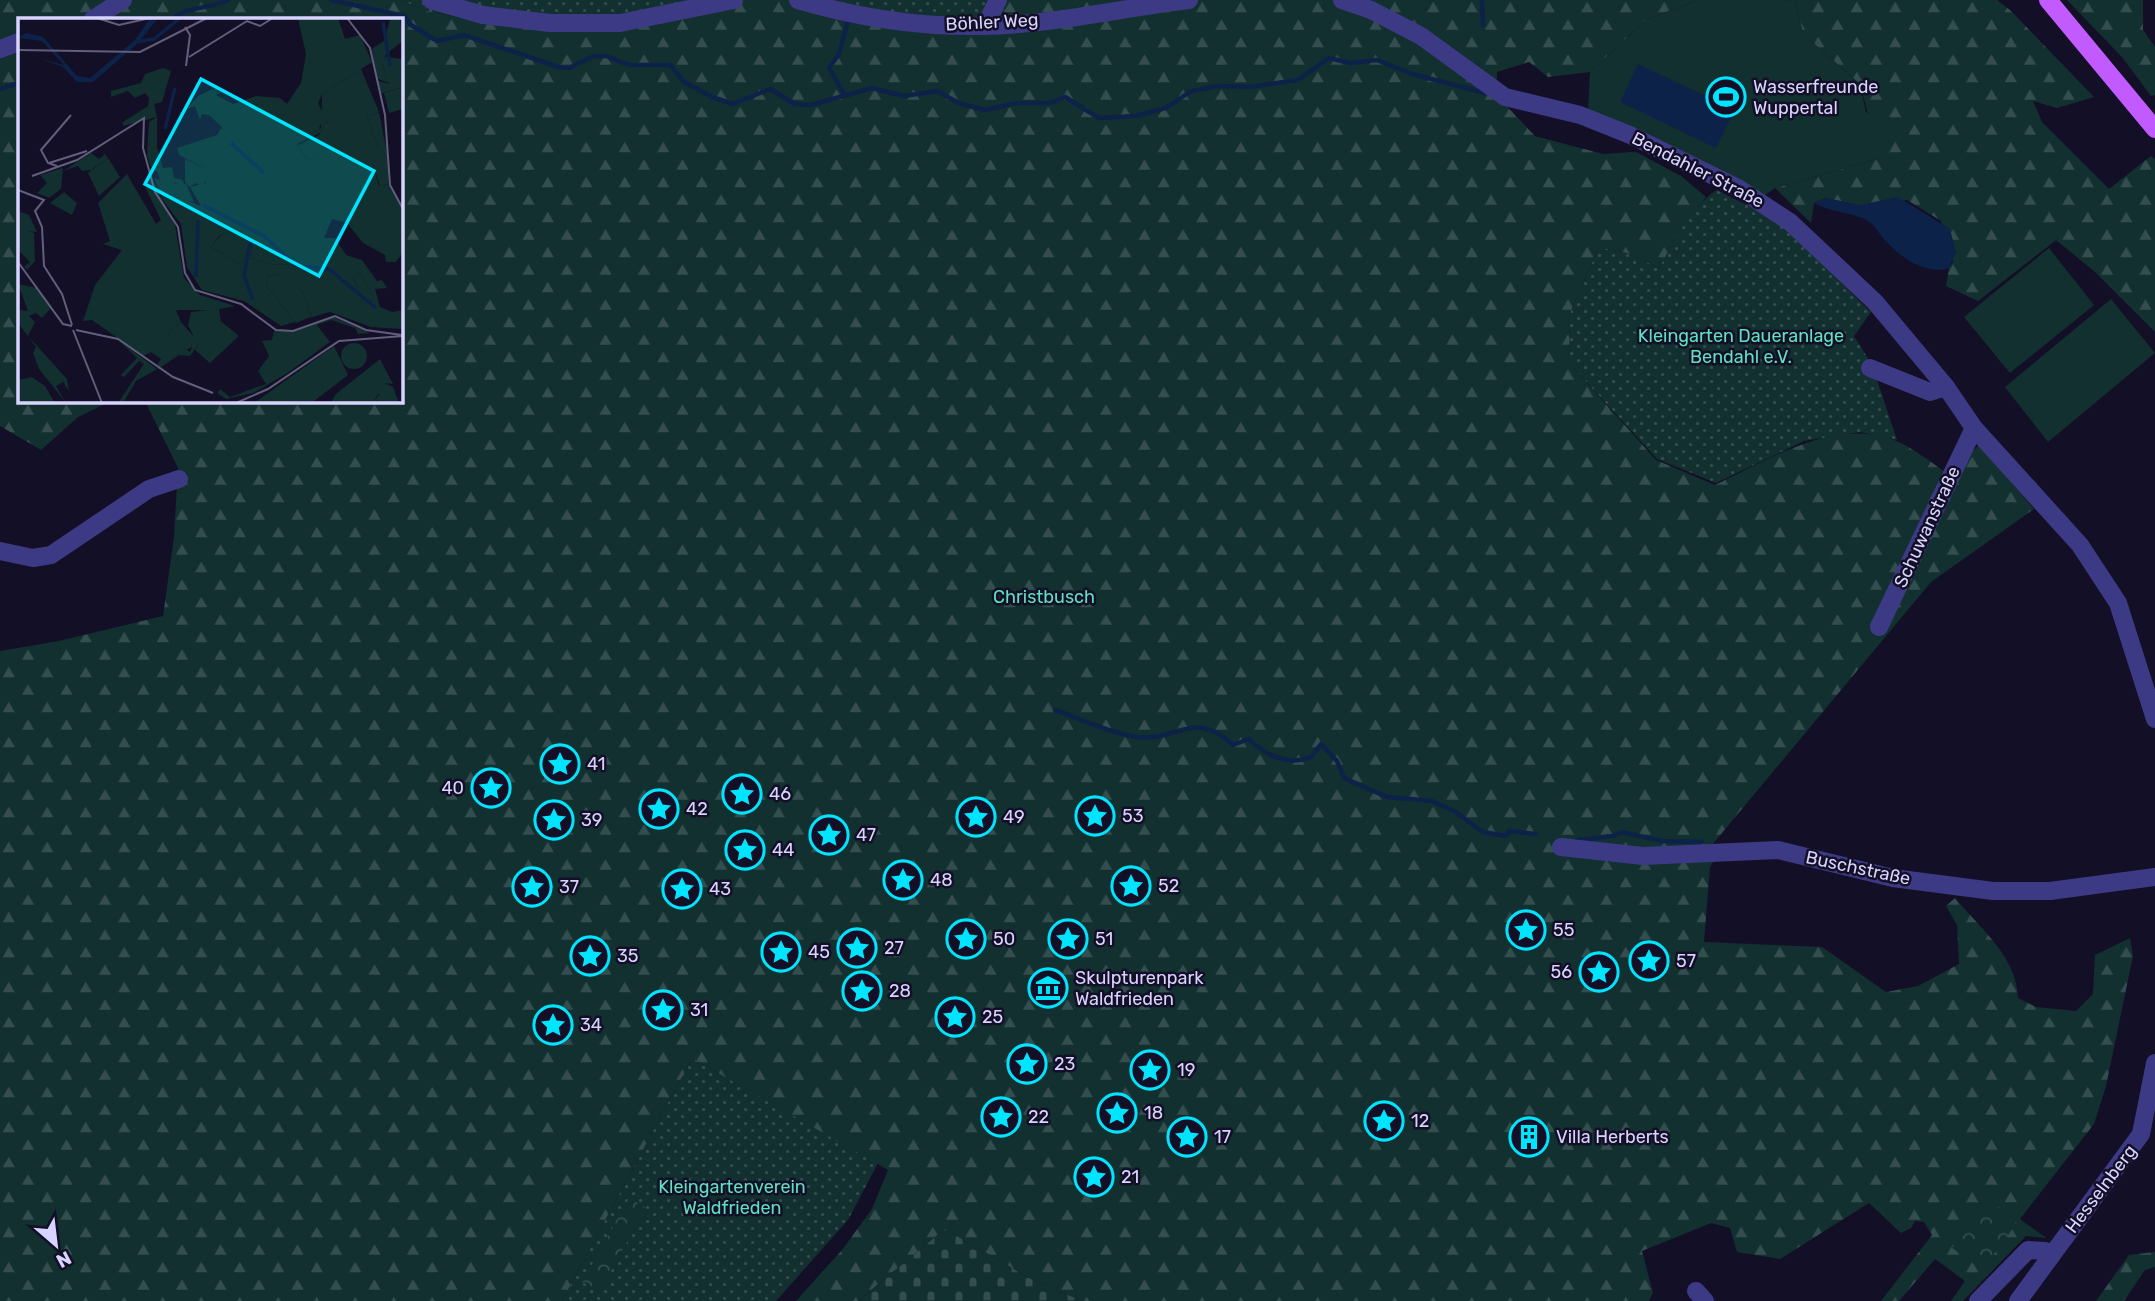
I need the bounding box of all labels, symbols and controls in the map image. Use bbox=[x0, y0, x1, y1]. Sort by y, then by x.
street label: Böhler Weg bbox=[945, 9, 1039, 35]
inset map bbox=[18, 18, 402, 402]
sports icon: Wasserfreunde Wuppertal bbox=[1705, 76, 1747, 118]
place label: Wasserfreunde Wuppertal bbox=[1753, 76, 1878, 119]
street label: Bendahler Straße bbox=[1628, 127, 1768, 213]
park label: Kleingarten Daueranlage Bendahl e.V. bbox=[1638, 325, 1844, 368]
street label: Schuwanstraße bbox=[1889, 463, 1965, 591]
park label: Christbusch bbox=[993, 586, 1095, 608]
place icon: 41 bbox=[539, 743, 581, 785]
place label: 41 bbox=[587, 753, 606, 775]
place icon: 40 bbox=[470, 767, 512, 809]
place icon: 46 bbox=[721, 773, 763, 815]
place label: 40 bbox=[441, 777, 464, 799]
place label: 46 bbox=[769, 783, 791, 805]
place icon: 42 bbox=[638, 788, 680, 830]
place icon: 53 bbox=[1074, 795, 1116, 837]
place icon: 49 bbox=[955, 796, 997, 838]
place label: 42 bbox=[686, 798, 708, 820]
place icon: 39 bbox=[533, 799, 575, 841]
place label: 53 bbox=[1122, 805, 1144, 827]
place label: 49 bbox=[1003, 806, 1025, 828]
place label: 39 bbox=[581, 809, 603, 831]
place icon: 47 bbox=[808, 814, 850, 856]
place label: 47 bbox=[856, 824, 876, 846]
place icon: 44 bbox=[724, 829, 766, 871]
place label: 44 bbox=[772, 839, 794, 861]
street label: Buschstraße bbox=[1804, 846, 1912, 890]
place icon: 48 bbox=[882, 859, 924, 901]
place icon: 52 bbox=[1110, 865, 1152, 907]
place icon: 37 bbox=[511, 866, 553, 908]
place icon: 43 bbox=[661, 868, 703, 910]
place label: 48 bbox=[930, 869, 953, 891]
place label: 52 bbox=[1158, 875, 1179, 897]
place label: 37 bbox=[559, 876, 579, 898]
place label: 43 bbox=[709, 878, 731, 900]
place icon: 55 bbox=[1505, 909, 1547, 951]
place icon: 50 bbox=[945, 918, 987, 960]
place icon: 51 bbox=[1047, 918, 1089, 960]
place label: 55 bbox=[1553, 919, 1574, 941]
place icon: 27 bbox=[836, 927, 878, 969]
place label: 50 bbox=[993, 928, 1015, 950]
place label: 51 bbox=[1095, 928, 1113, 950]
place icon: 45 bbox=[760, 931, 802, 973]
place icon: 35 bbox=[569, 935, 611, 977]
place label: 27 bbox=[884, 937, 904, 959]
place icon: 57 bbox=[1628, 940, 1670, 982]
place label: 45 bbox=[808, 941, 830, 963]
place label: 35 bbox=[617, 945, 639, 967]
place label: 57 bbox=[1676, 950, 1696, 972]
place icon: 56 bbox=[1578, 951, 1620, 993]
place label: 56 bbox=[1550, 961, 1572, 983]
museum icon: Skulpturenpark Waldfrieden bbox=[1027, 967, 1069, 1009]
place label: Skulpturenpark Waldfrieden bbox=[1075, 967, 1204, 1010]
place icon: 28 bbox=[841, 970, 883, 1012]
place label: 28 bbox=[889, 980, 911, 1002]
place icon: 31 bbox=[642, 989, 684, 1031]
place icon: 25 bbox=[934, 996, 976, 1038]
place label: 31 bbox=[690, 999, 708, 1021]
place icon: 34 bbox=[532, 1004, 574, 1046]
place label: 25 bbox=[982, 1006, 1003, 1028]
place label: 34 bbox=[580, 1014, 602, 1036]
place icon: 23 bbox=[1006, 1043, 1048, 1085]
place icon: 19 bbox=[1129, 1049, 1171, 1091]
place label: 23 bbox=[1054, 1053, 1075, 1075]
place label: 19 bbox=[1177, 1059, 1195, 1081]
place icon: 18 bbox=[1096, 1092, 1138, 1134]
place icon: 22 bbox=[980, 1096, 1022, 1138]
place icon: 12 bbox=[1363, 1100, 1405, 1142]
place label: 18 bbox=[1144, 1102, 1163, 1124]
place label: 22 bbox=[1028, 1106, 1049, 1128]
place label: 12 bbox=[1411, 1110, 1429, 1132]
place icon: 17 bbox=[1166, 1116, 1208, 1158]
building icon: Villa Herberts bbox=[1508, 1116, 1550, 1158]
place label: 17 bbox=[1214, 1126, 1231, 1148]
place label: Villa Herberts bbox=[1556, 1126, 1669, 1148]
street label: Hesselnberg bbox=[2061, 1141, 2141, 1237]
place icon: 21 bbox=[1073, 1156, 1115, 1198]
place label: 21 bbox=[1121, 1166, 1139, 1188]
park label: Kleingartenverein Waldfrieden bbox=[658, 1176, 806, 1219]
north arrow bbox=[21, 1210, 91, 1280]
text: N bbox=[52, 1246, 75, 1273]

